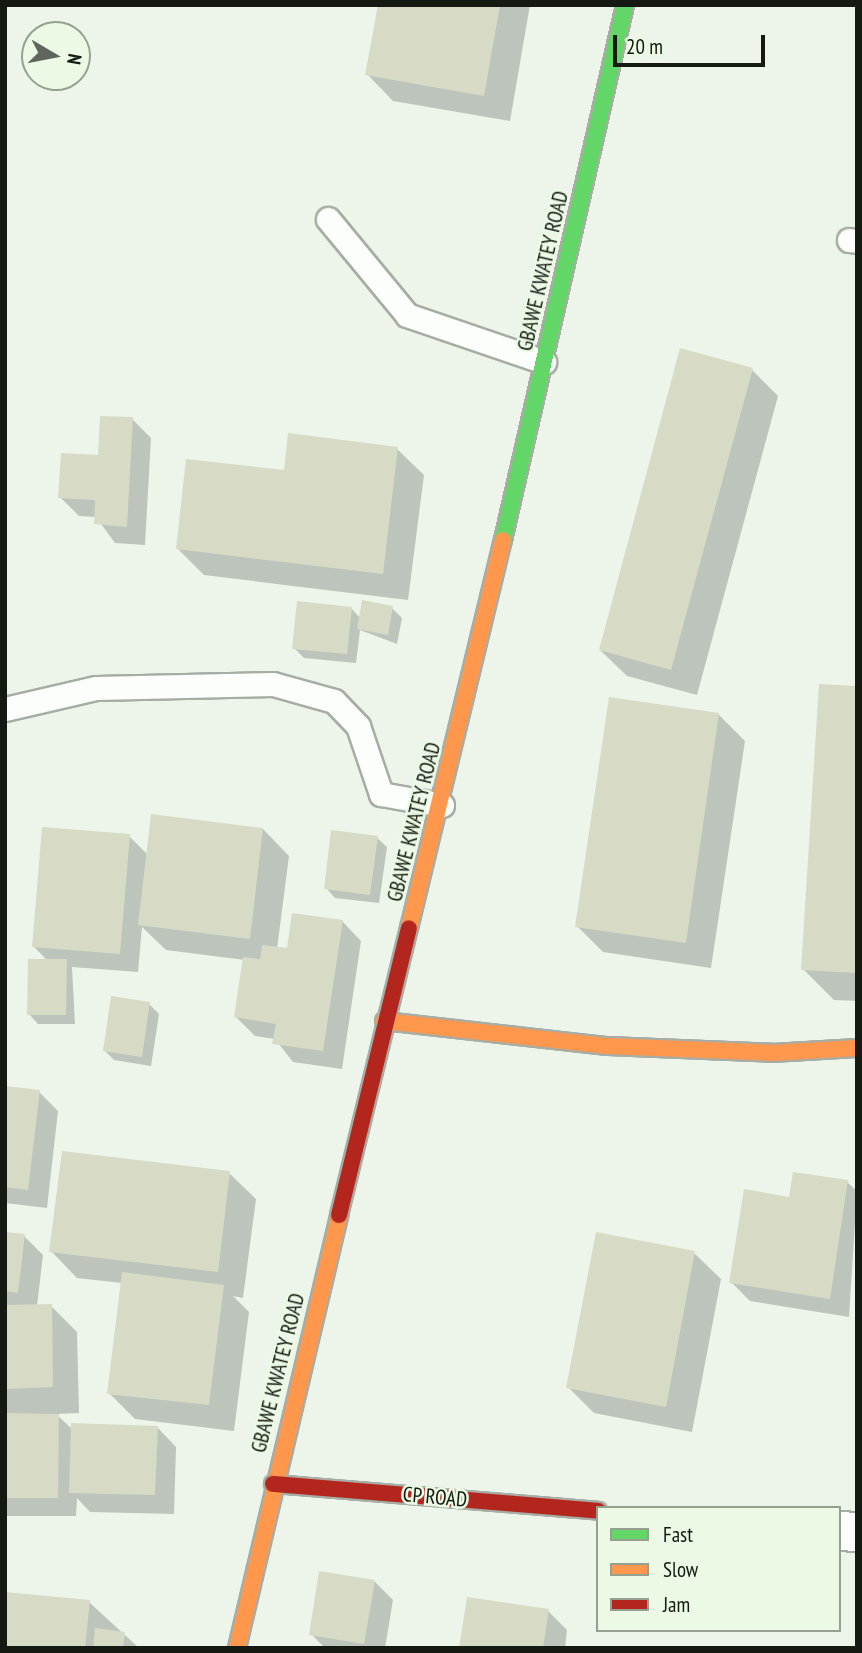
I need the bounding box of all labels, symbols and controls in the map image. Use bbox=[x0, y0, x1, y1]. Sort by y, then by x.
north arrow bbox=[21, 21, 91, 91]
scale bar bbox=[617, 21, 769, 65]
text: 20 m bbox=[626, 33, 663, 60]
text: N bbox=[62, 52, 87, 66]
street label: GBAWE KWATEY ROAD bbox=[512, 188, 574, 354]
street label: GBAWE KWATEY ROAD bbox=[382, 740, 446, 904]
street label: GBAWE KWATEY ROAD bbox=[246, 1291, 310, 1455]
street label: CP ROAD bbox=[401, 1482, 469, 1512]
legend bbox=[596, 1506, 841, 1632]
text: Fast bbox=[663, 1521, 693, 1548]
text: Slow bbox=[663, 1556, 698, 1583]
text: Jam bbox=[663, 1591, 690, 1618]

